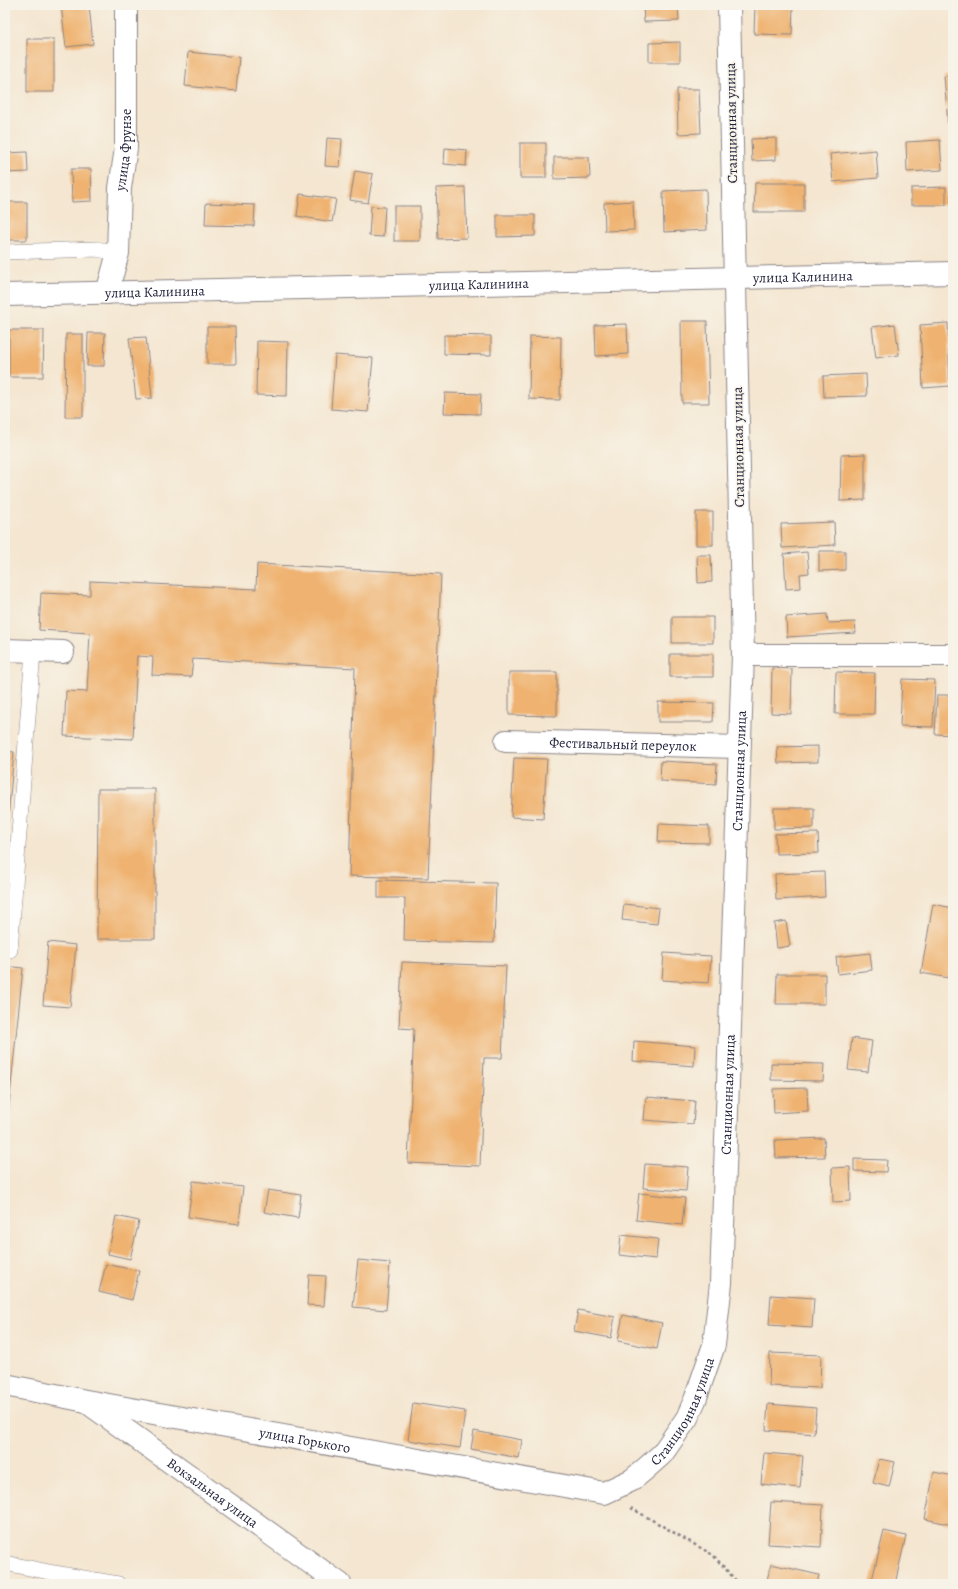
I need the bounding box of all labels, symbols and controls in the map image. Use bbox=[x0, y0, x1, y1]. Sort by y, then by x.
street label: Станционная улица bbox=[721, 62, 742, 183]
street label: улица Фрунзе bbox=[111, 109, 136, 193]
street label: улица Калинина bbox=[752, 266, 854, 288]
street label: улица Калинина bbox=[428, 274, 530, 295]
street label: улица Калинина bbox=[104, 281, 206, 303]
street label: Станционная улица bbox=[728, 386, 749, 507]
street label: Станционная улица bbox=[728, 709, 751, 831]
street label: Фестивальный переулок bbox=[549, 733, 697, 756]
street label: Станционная улица bbox=[716, 1033, 740, 1155]
street label: Станционная улица bbox=[647, 1354, 719, 1470]
street label: улица Горького bbox=[257, 1423, 352, 1458]
street label: Вокзальная улица bbox=[163, 1454, 262, 1533]

